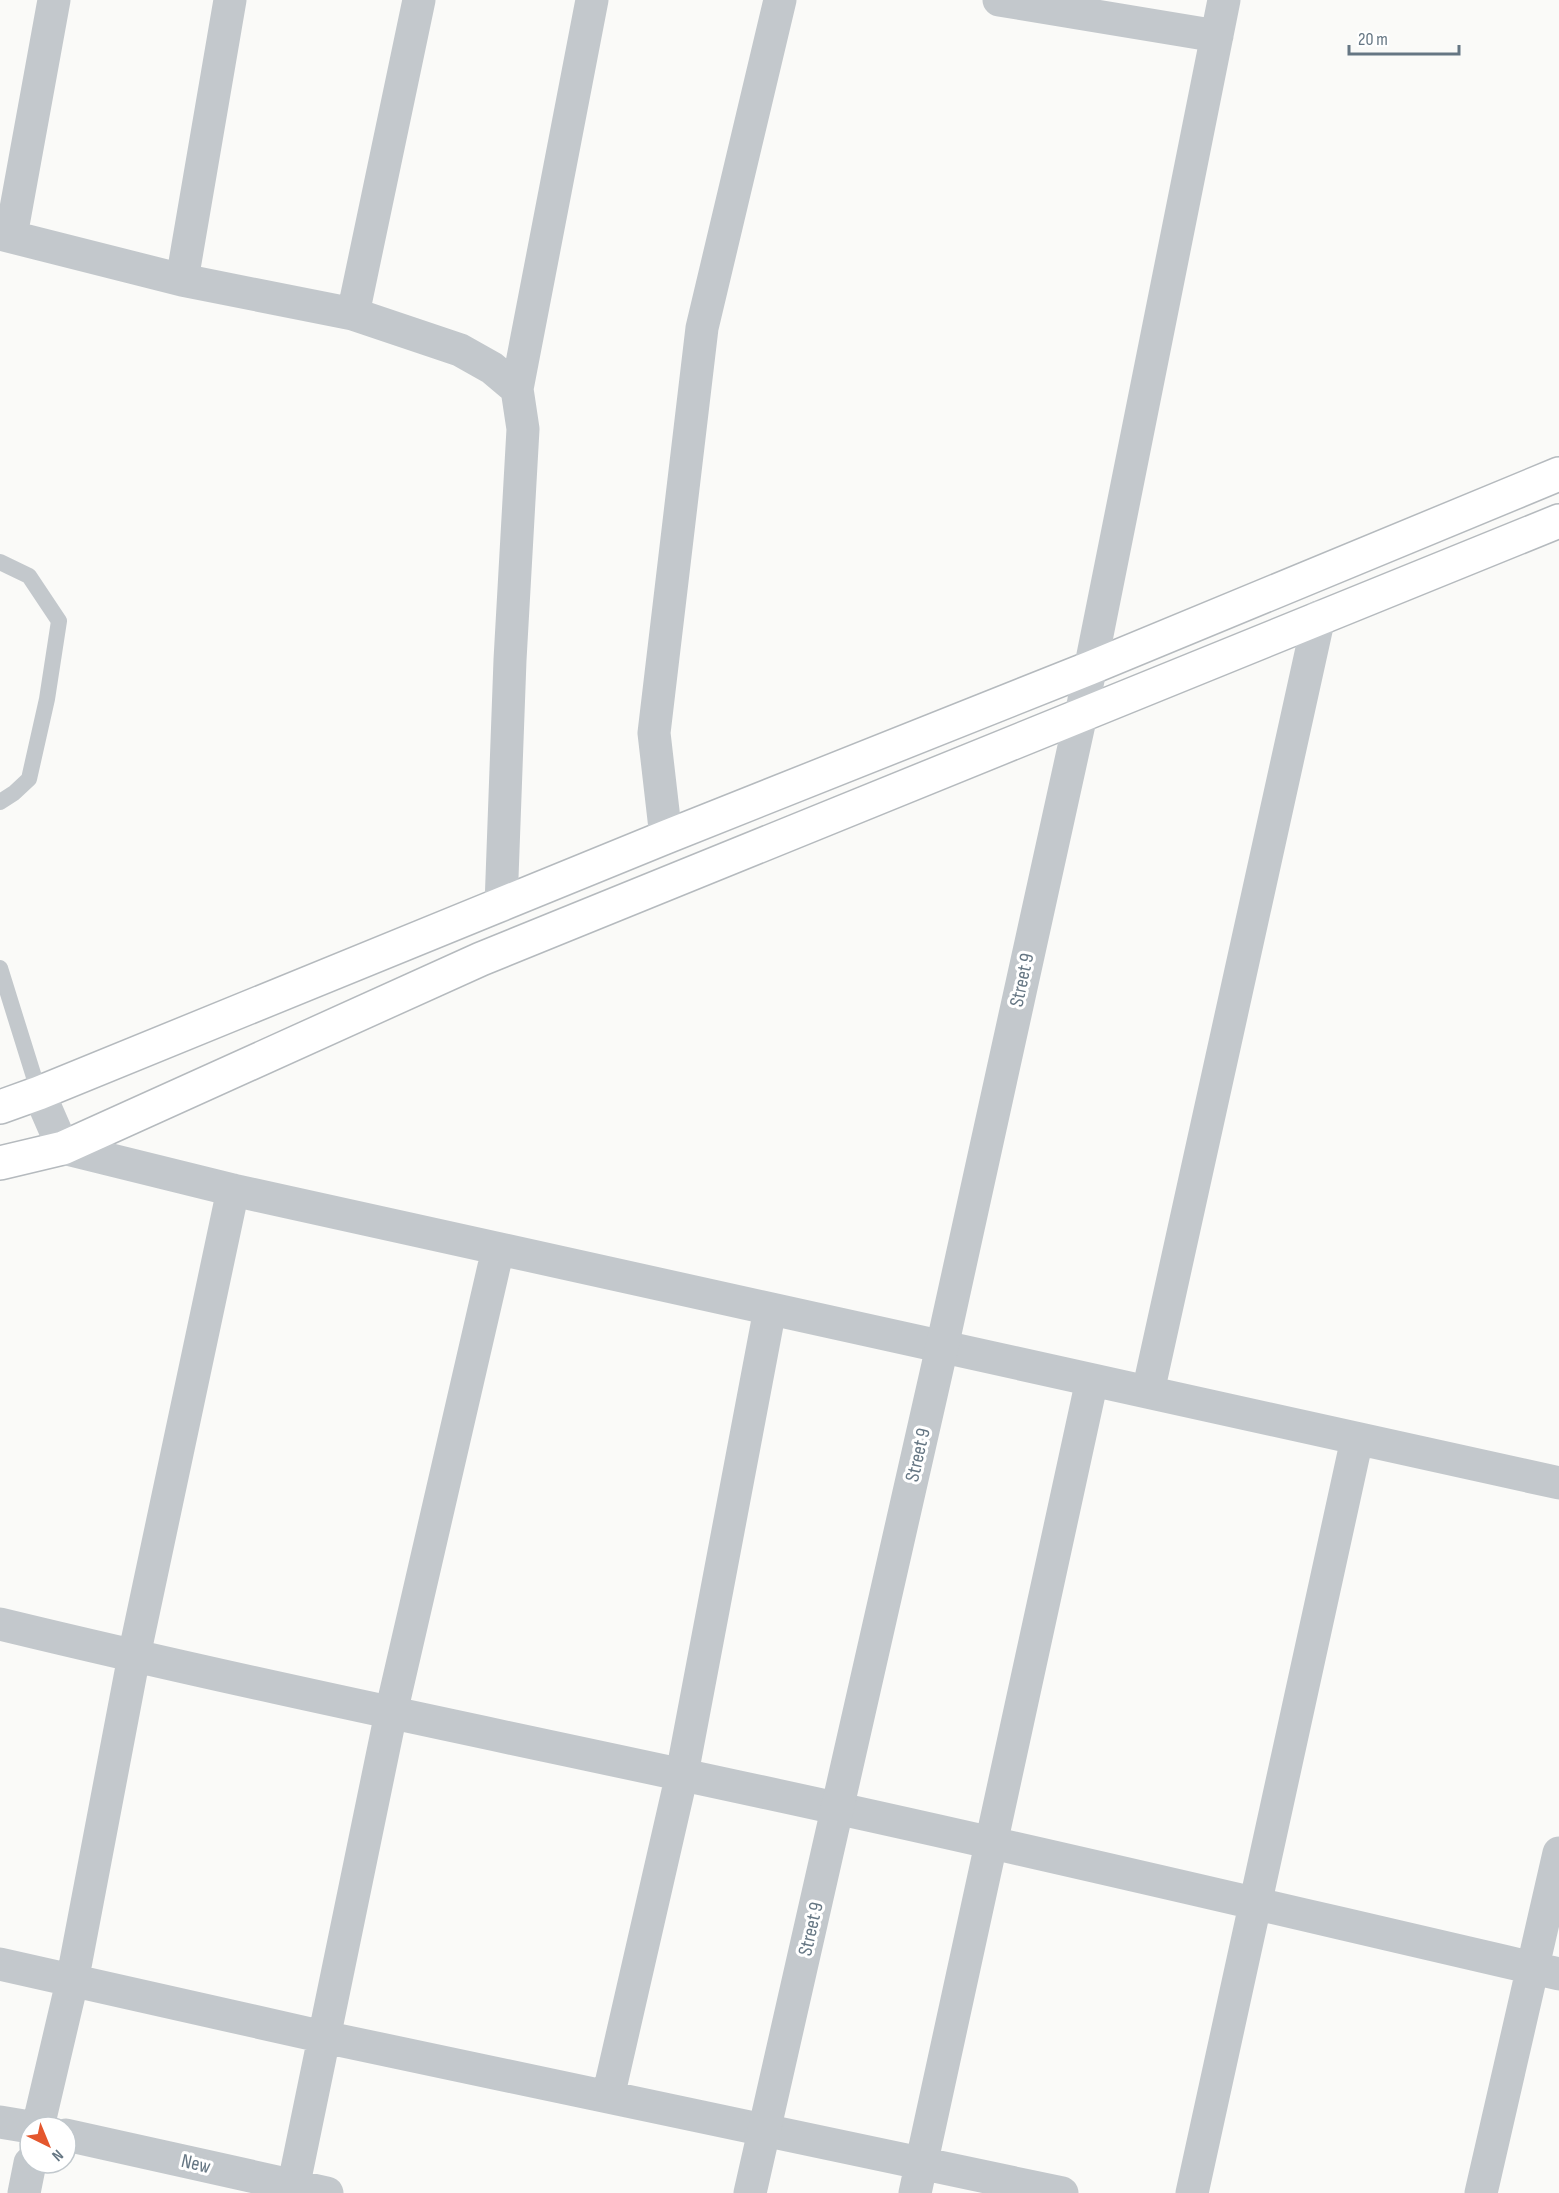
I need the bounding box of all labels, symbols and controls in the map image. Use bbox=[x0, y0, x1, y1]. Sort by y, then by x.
scale bar bbox=[1349, 18, 1458, 56]
text: 20 m bbox=[1358, 29, 1388, 50]
street label: Street 9 bbox=[1005, 951, 1039, 1009]
street label: Street 9 bbox=[900, 1426, 936, 1484]
street label: Street 9 bbox=[793, 1900, 829, 1958]
north arrow bbox=[18, 2115, 78, 2175]
text: N bbox=[48, 2145, 67, 2165]
street label: New bbox=[179, 2149, 213, 2179]

